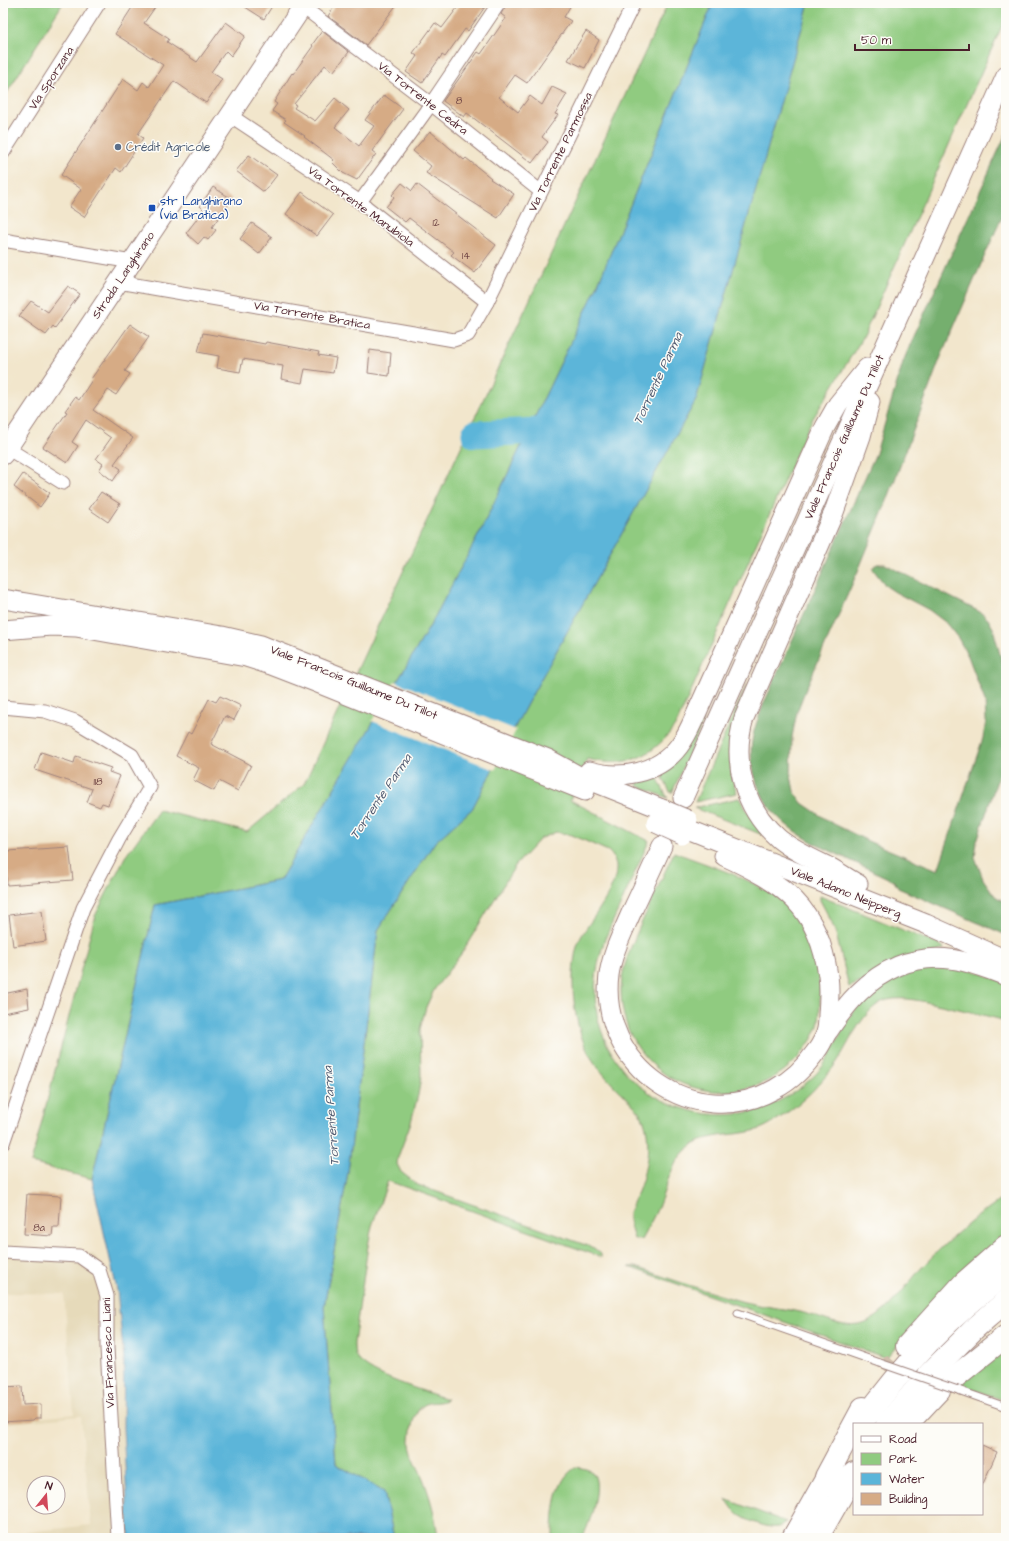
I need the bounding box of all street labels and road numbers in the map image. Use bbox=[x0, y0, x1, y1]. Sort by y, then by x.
street label: Via Sporzana bbox=[25, 43, 78, 113]
street label: Via Torrente Cedra bbox=[374, 58, 471, 139]
street label: Via Torrente Parmossa bbox=[524, 90, 597, 215]
street label: Via Torrente Manubiola bbox=[304, 162, 417, 251]
street label: Strada Langhirano bbox=[88, 228, 160, 323]
street label: Via Torrente Bratica bbox=[252, 297, 371, 334]
street label: Viale Francois Guillaume Du Tillot bbox=[800, 352, 889, 522]
street label: Viale Francois Guillaume Du Tillot bbox=[268, 641, 440, 724]
street label: Viale Adamo Neipperg bbox=[788, 862, 904, 923]
street label: Via Francesco Liani bbox=[98, 1297, 119, 1409]

